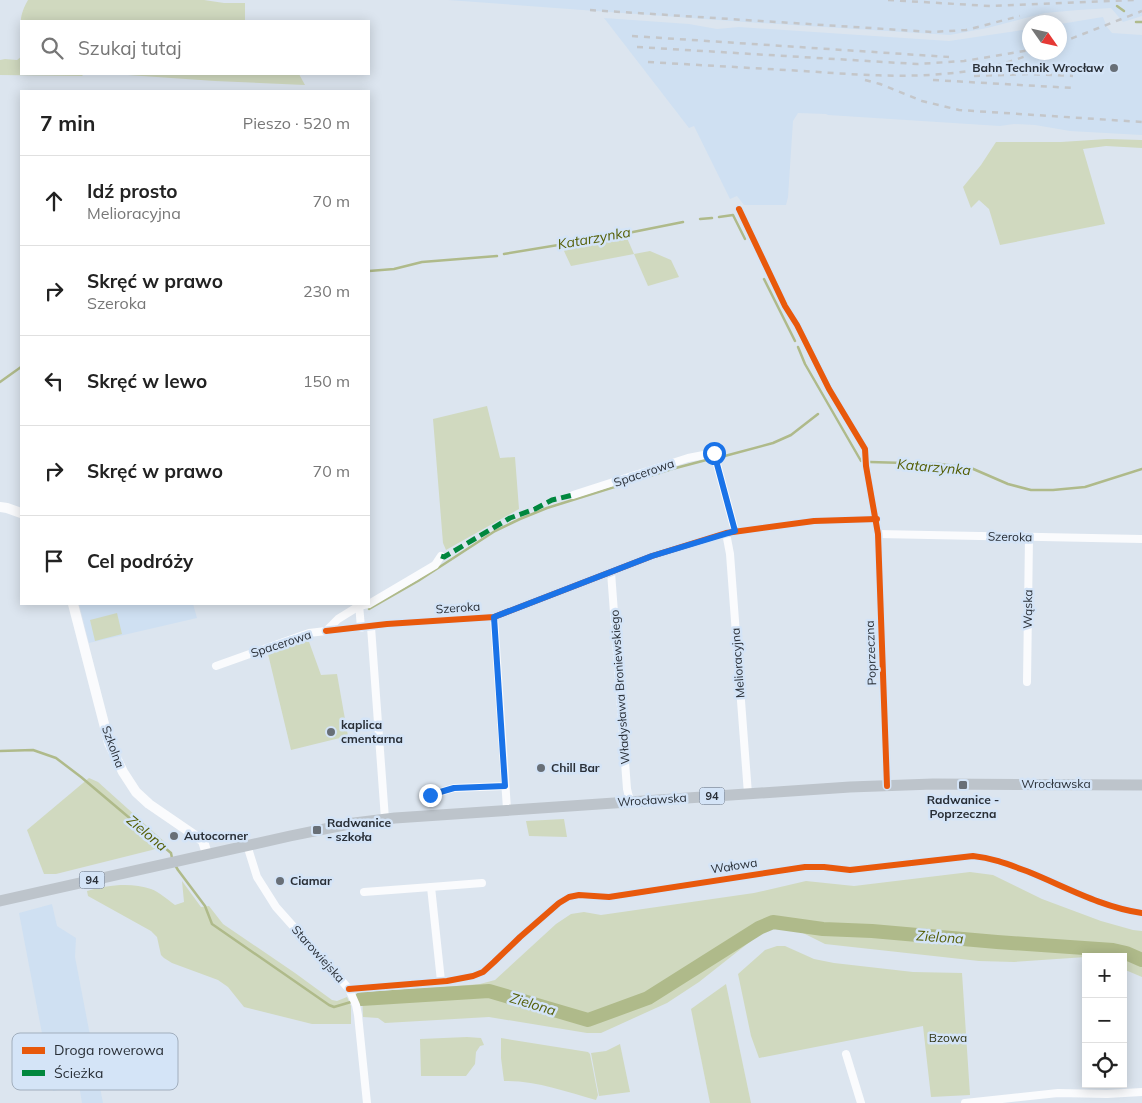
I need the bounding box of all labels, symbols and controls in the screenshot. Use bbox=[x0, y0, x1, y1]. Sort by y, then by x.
north arrow bbox=[1022, 15, 1067, 60]
search box bbox=[20, 20, 370, 75]
icon: search bbox=[38, 34, 66, 62]
text: Szukaj tutaj bbox=[78, 36, 181, 60]
place label: Bahn Technik Wrocław bbox=[972, 60, 1104, 75]
marker: Bahn Technik Wrocław bbox=[1108, 62, 1120, 74]
text: 7 min bbox=[40, 110, 95, 136]
text: Pieszo · 520 m bbox=[243, 113, 350, 133]
text: Idź prosto bbox=[87, 179, 178, 203]
icon: ahead bbox=[40, 187, 68, 215]
text: 70 m bbox=[313, 191, 350, 211]
text: Melioracyjna bbox=[87, 203, 181, 223]
water label: Katarzynka bbox=[556, 223, 632, 253]
text: Skręć w prawo bbox=[87, 269, 223, 293]
icon: right bbox=[40, 277, 68, 305]
text: 230 m bbox=[303, 281, 350, 301]
text: Szeroka bbox=[87, 293, 146, 313]
icon: left bbox=[40, 367, 68, 395]
text: Skręć w lewo bbox=[87, 369, 207, 393]
text: 150 m bbox=[303, 371, 350, 391]
route start bbox=[703, 442, 726, 465]
street label: Spacerowa bbox=[612, 455, 676, 490]
water label: Katarzynka bbox=[896, 455, 972, 479]
icon: right bbox=[40, 457, 68, 485]
text: Skręć w prawo bbox=[87, 459, 223, 483]
text: 70 m bbox=[313, 461, 350, 481]
street label: Szeroka bbox=[988, 529, 1032, 544]
icon: arrive bbox=[40, 547, 68, 575]
text: Cel podróży bbox=[87, 549, 193, 573]
street label: Wąska bbox=[1020, 589, 1035, 629]
street label: Szeroka bbox=[435, 598, 481, 617]
street label: Władysława Broniewskiego bbox=[607, 609, 632, 765]
street label: Poprzeczna bbox=[862, 620, 879, 686]
street label: Spacerowa bbox=[249, 627, 313, 660]
street label: Melioracyjna bbox=[728, 627, 747, 699]
place label: kaplica cmentarna bbox=[341, 717, 403, 746]
street label: Szkolna bbox=[99, 724, 128, 770]
marker: kaplica cmentarna bbox=[325, 726, 337, 738]
place label: Chill Bar bbox=[551, 760, 600, 775]
marker: Chill Bar bbox=[535, 762, 547, 774]
street label: Wrocławska bbox=[1021, 776, 1091, 791]
marker: Radwanice - Poprzeczna bbox=[957, 779, 969, 791]
route end bbox=[419, 784, 442, 807]
road number: 94 bbox=[700, 788, 724, 804]
street label: Wrocławska bbox=[617, 790, 687, 809]
place label: Radwanice - Poprzeczna bbox=[927, 792, 999, 821]
water label: Zielona bbox=[123, 811, 171, 855]
place label: Radwanice - szkoła bbox=[327, 815, 391, 844]
marker: Radwanice - szkoła bbox=[311, 824, 323, 836]
place label: Autocorner bbox=[184, 828, 248, 843]
marker: Autocorner bbox=[168, 830, 180, 842]
street label: Wałowa bbox=[710, 854, 758, 877]
road number: 94 bbox=[80, 872, 104, 888]
place label: Ciamar bbox=[290, 873, 332, 888]
marker: Ciamar bbox=[274, 875, 286, 887]
street label: Starowiejska bbox=[289, 922, 348, 985]
water label: Zielona bbox=[916, 926, 964, 948]
map controls bbox=[1082, 953, 1127, 1088]
button: + bbox=[1082, 953, 1127, 998]
water label: Zielona bbox=[508, 988, 558, 1020]
button: − bbox=[1082, 998, 1127, 1043]
park label: Bzowa bbox=[929, 1030, 967, 1045]
legend bbox=[12, 1033, 178, 1090]
text: Droga rowerowa bbox=[54, 1041, 164, 1059]
button: locate bbox=[1082, 1043, 1127, 1088]
text: Ścieżka bbox=[54, 1064, 103, 1082]

